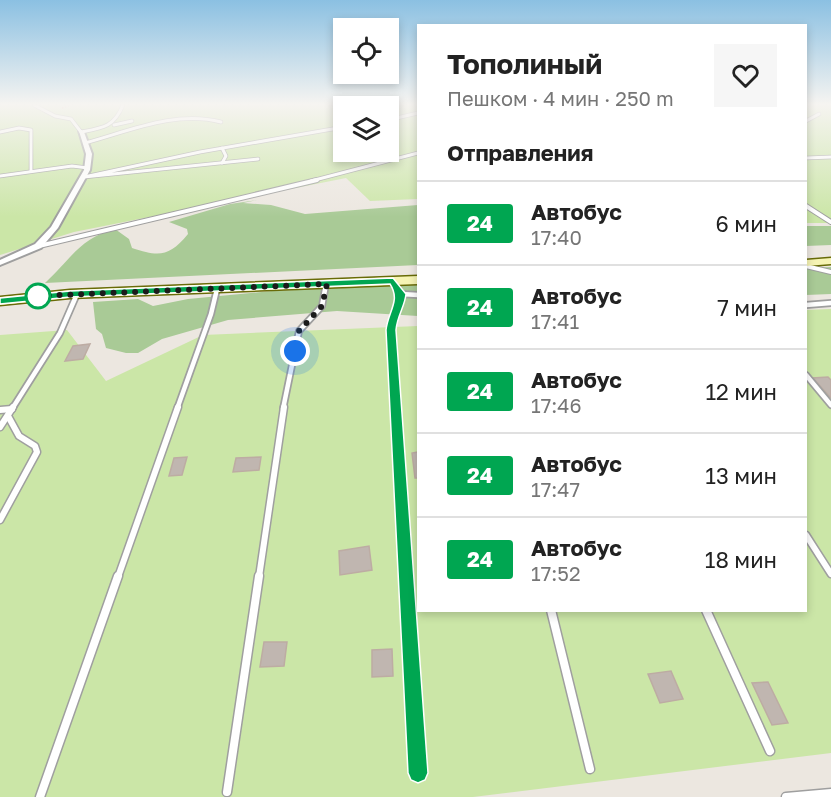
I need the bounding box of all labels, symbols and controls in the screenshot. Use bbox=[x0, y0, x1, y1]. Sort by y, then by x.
map controls bbox=[333, 18, 399, 162]
button: locate bbox=[333, 18, 399, 84]
button: heart bbox=[714, 44, 777, 107]
text: Тополиный bbox=[447, 47, 602, 80]
text: Пешком · 4 мин · 250 m bbox=[447, 86, 674, 110]
button: layers bbox=[333, 96, 399, 162]
text: Отправления bbox=[447, 139, 593, 166]
text: Автобус bbox=[531, 198, 622, 225]
text: 24 bbox=[467, 210, 493, 236]
text: 6 мин bbox=[716, 210, 777, 237]
text: 17:40 bbox=[531, 225, 582, 249]
text: Автобус bbox=[531, 282, 622, 309]
unlabelled marker bbox=[25, 283, 51, 309]
text: 24 bbox=[467, 294, 493, 320]
text: 7 мин bbox=[717, 294, 777, 321]
text: 17:41 bbox=[531, 309, 579, 333]
your location bbox=[280, 336, 310, 366]
text: Автобус bbox=[531, 366, 622, 393]
text: 24 bbox=[467, 378, 493, 404]
text: 12 мин bbox=[705, 378, 777, 405]
text: 17:46 bbox=[531, 393, 582, 417]
text: Автобус bbox=[531, 450, 622, 477]
text: 24 bbox=[467, 462, 493, 488]
text: 13 мин bbox=[705, 462, 777, 489]
text: 17:47 bbox=[531, 477, 580, 501]
text: Автобус bbox=[531, 534, 622, 561]
text: 24 bbox=[467, 546, 493, 572]
text: 18 мин bbox=[705, 546, 777, 573]
text: 17:52 bbox=[531, 561, 581, 585]

